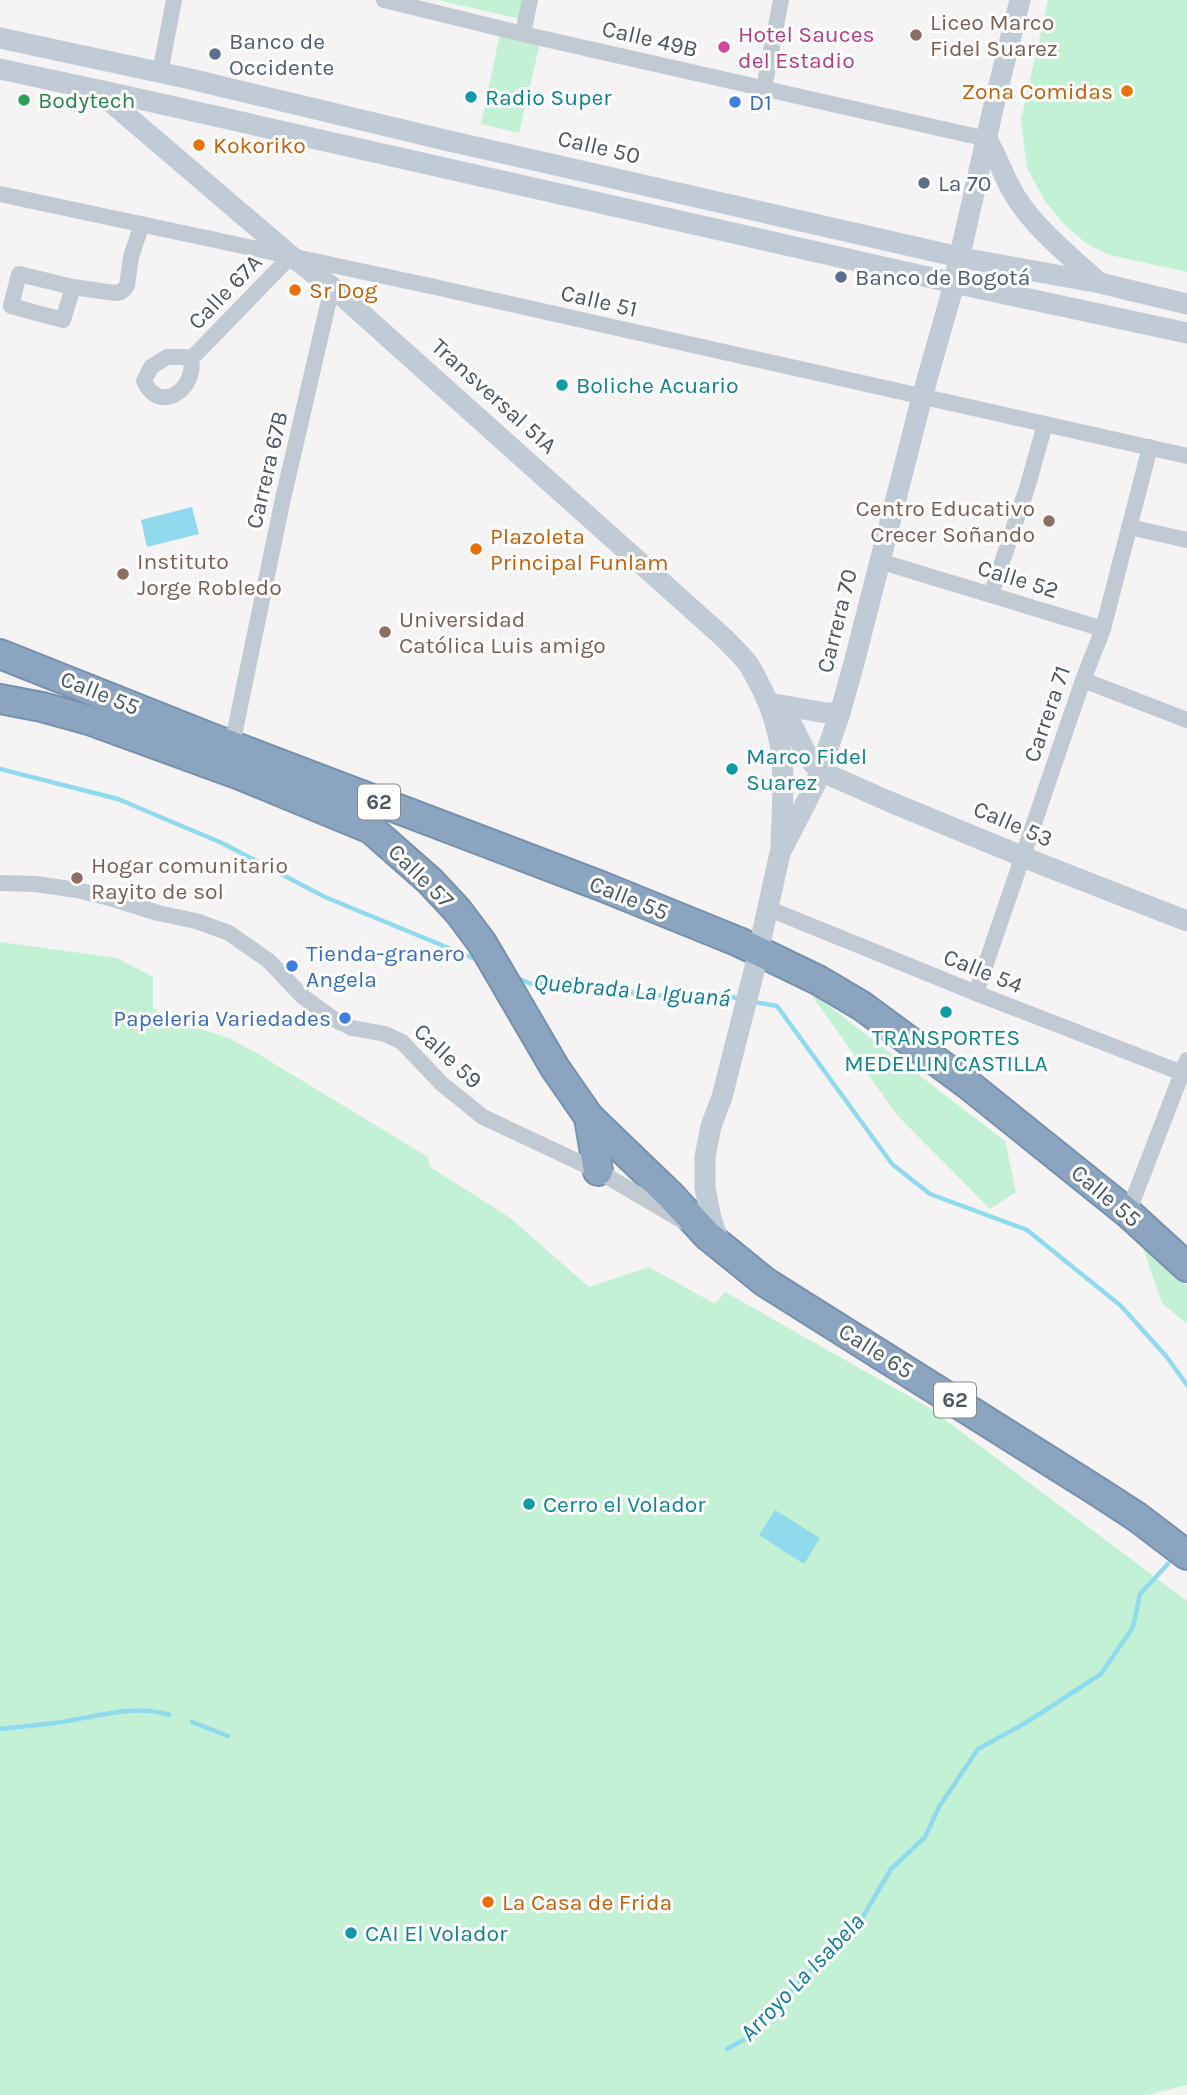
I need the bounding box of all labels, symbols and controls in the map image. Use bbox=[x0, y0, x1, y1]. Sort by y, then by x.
place label: Liceo Marco Fidel Suarez bbox=[930, 9, 1058, 62]
street label: Calle 49B bbox=[600, 15, 700, 63]
place label: Hotel Sauces del Estadio bbox=[738, 21, 875, 74]
marker: Liceo Marco Fidel Suarez bbox=[908, 27, 924, 43]
place label: Banco de Occidente bbox=[229, 28, 334, 81]
marker: Hotel Sauces del Estadio bbox=[716, 39, 732, 55]
marker: Banco de Occidente bbox=[207, 46, 223, 62]
place label: Zona Comidas bbox=[961, 78, 1113, 105]
marker: Zona Comidas bbox=[1119, 83, 1135, 99]
place label: Radio Super bbox=[485, 84, 612, 111]
place label: Bodytech bbox=[38, 87, 135, 114]
marker: Radio Super bbox=[463, 89, 479, 105]
place label: D1 bbox=[749, 89, 772, 116]
marker: Bodytech bbox=[16, 92, 32, 108]
marker: D1 bbox=[727, 94, 743, 110]
street label: Calle 50 bbox=[555, 124, 643, 170]
place label: Kokoriko bbox=[213, 132, 306, 159]
marker: Kokoriko bbox=[191, 137, 207, 153]
place label: La 70 bbox=[938, 170, 991, 197]
marker: La 70 bbox=[916, 175, 932, 191]
street label: Calle 67A bbox=[183, 249, 267, 335]
place label: Banco de Bogotá bbox=[855, 264, 1030, 291]
marker: Banco de Bogotá bbox=[833, 269, 849, 285]
place label: Sr Dog bbox=[309, 277, 377, 304]
street label: Calle 51 bbox=[558, 279, 640, 323]
marker: Sr Dog bbox=[287, 282, 303, 298]
street label: Transversal 51A bbox=[426, 333, 562, 459]
place label: Boliche Acuario bbox=[576, 372, 739, 399]
marker: Boliche Acuario bbox=[554, 377, 570, 393]
street label: Carrera 67B bbox=[240, 409, 294, 531]
place label: Centro Educativo Crecer Soñando bbox=[856, 495, 1035, 548]
marker: Centro Educativo Crecer Soñando bbox=[1041, 513, 1057, 529]
place label: Plazoleta Principal Funlam bbox=[490, 523, 668, 576]
marker: Plazoleta Principal Funlam bbox=[468, 541, 484, 557]
place label: Instituto Jorge Robledo bbox=[137, 548, 282, 601]
street label: Calle 52 bbox=[974, 554, 1062, 604]
marker: Instituto Jorge Robledo bbox=[115, 566, 131, 582]
street label: Carrera 70 bbox=[811, 566, 863, 676]
place label: Universidad Católica Luis amigo bbox=[399, 606, 606, 659]
marker: Universidad Católica Luis amigo bbox=[377, 624, 393, 640]
street label: Carrera 71 bbox=[1018, 662, 1076, 766]
street label: Calle 55 bbox=[57, 665, 143, 721]
place label: Marco Fidel Suarez bbox=[746, 743, 867, 796]
marker: Marco Fidel Suarez bbox=[724, 761, 740, 777]
road number: 62 bbox=[358, 784, 400, 820]
street label: Calle 53 bbox=[969, 795, 1057, 853]
street label: Calle 57 bbox=[383, 838, 460, 914]
place label: Hogar comunitario Rayito de sol bbox=[91, 852, 288, 905]
marker: Hogar comunitario Rayito de sol bbox=[69, 870, 85, 886]
street label: Calle 55 bbox=[586, 870, 672, 926]
place label: Tienda-granero Angela bbox=[306, 940, 465, 993]
street label: Calle 54 bbox=[940, 943, 1027, 999]
marker: Tienda-granero Angela bbox=[284, 958, 300, 974]
water label: Quebrada La Iguaná bbox=[533, 967, 731, 1013]
marker: TRANSPORTES MEDELLIN CASTILLA bbox=[938, 1004, 954, 1020]
place label: Papeleria Variedades bbox=[113, 1005, 331, 1032]
marker: Papeleria Variedades bbox=[337, 1010, 353, 1026]
street label: Calle 59 bbox=[408, 1018, 488, 1094]
place label: TRANSPORTES MEDELLIN CASTILLA bbox=[844, 1024, 1048, 1077]
street label: Calle 55 bbox=[1066, 1159, 1146, 1233]
street label: Calle 65 bbox=[834, 1318, 918, 1384]
road number: 62 bbox=[934, 1382, 976, 1418]
place label: Cerro el Volador bbox=[543, 1491, 706, 1518]
marker: Cerro el Volador bbox=[521, 1496, 537, 1512]
place label: La Casa de Frida bbox=[502, 1889, 672, 1916]
marker: La Casa de Frida bbox=[480, 1894, 496, 1910]
water label: Arroyo La Isabela bbox=[734, 1907, 870, 2047]
place label: CAI El Volador bbox=[365, 1920, 508, 1947]
marker: CAI El Volador bbox=[343, 1925, 359, 1941]

